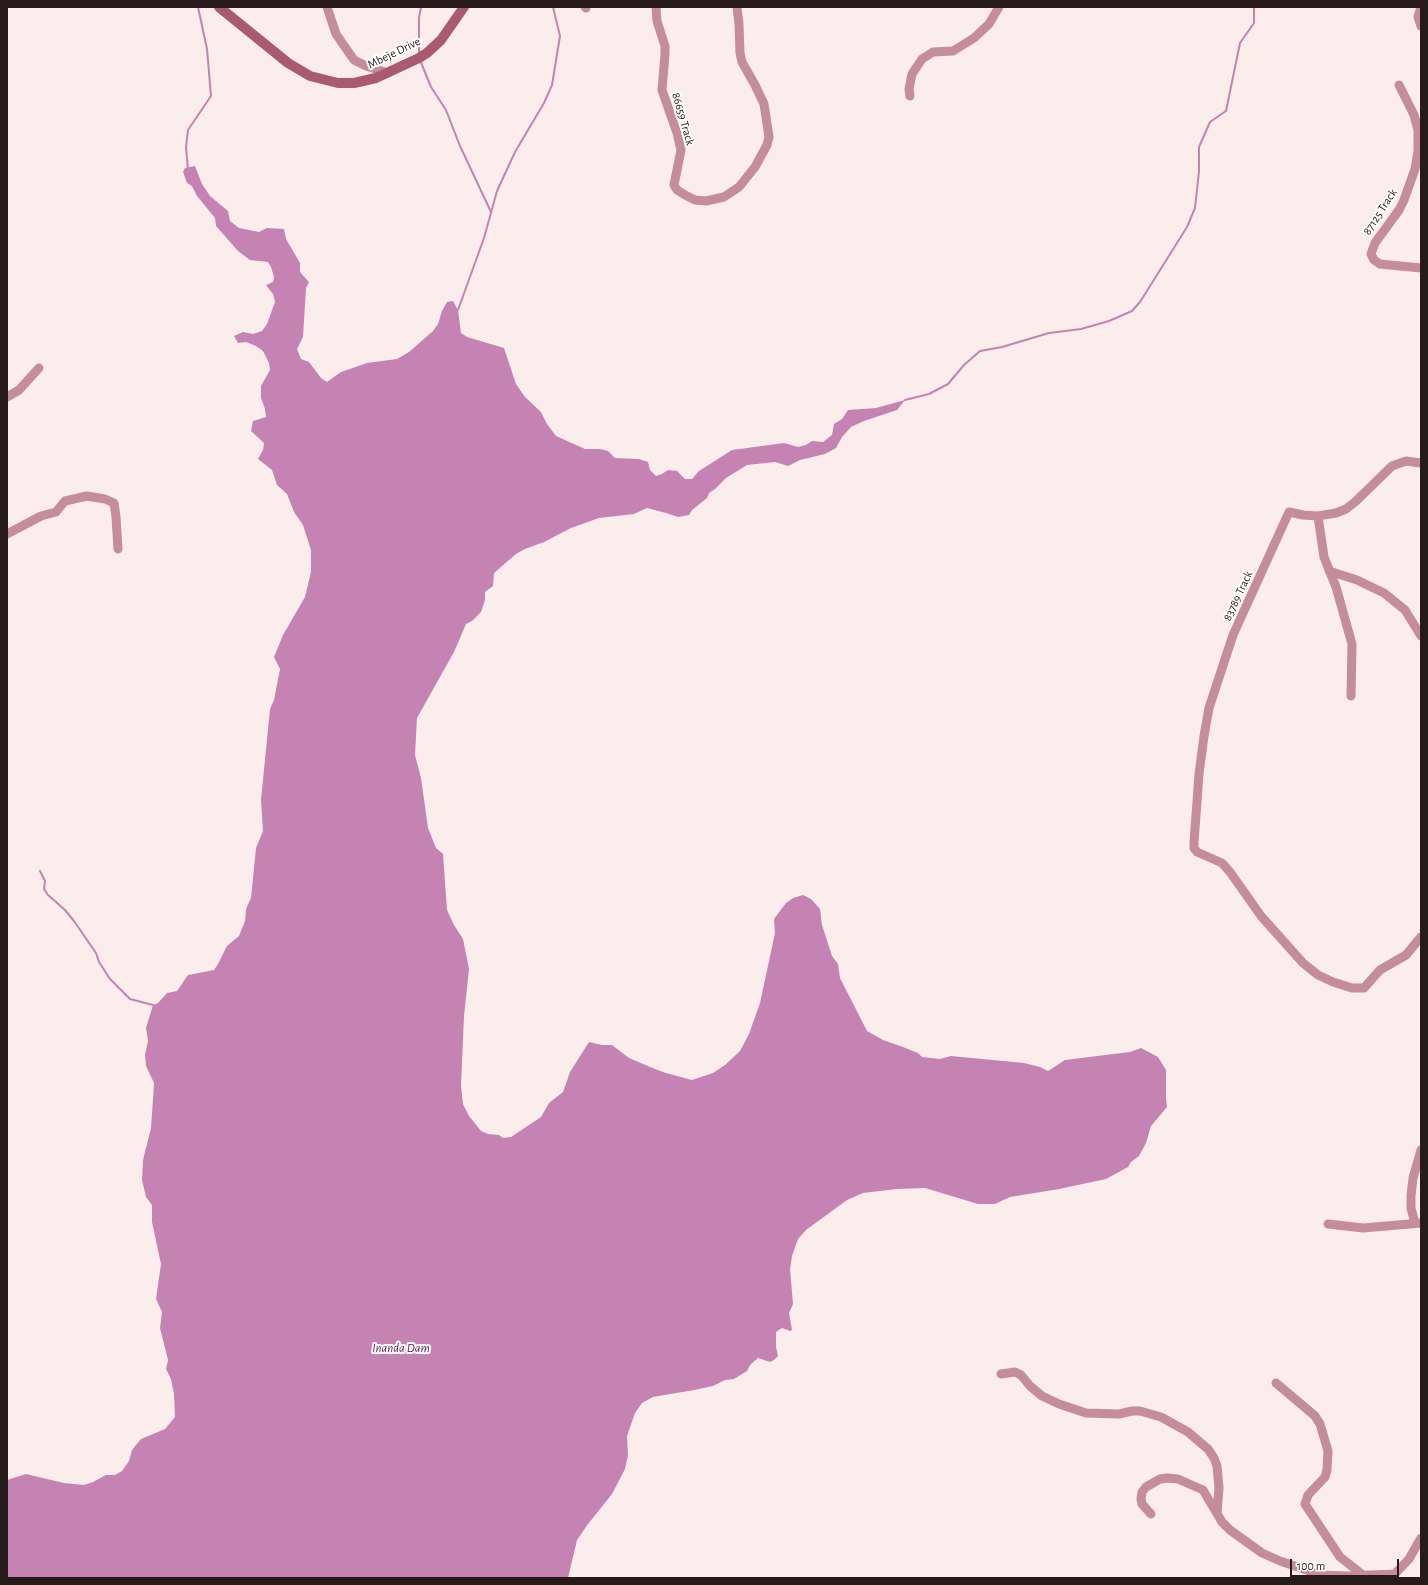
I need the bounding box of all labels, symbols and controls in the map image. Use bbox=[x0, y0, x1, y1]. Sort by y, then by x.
street label: Mbeje Drive bbox=[365, 34, 423, 72]
street label: 86659 Track bbox=[669, 91, 697, 147]
street label: 87125 Track bbox=[1360, 186, 1400, 238]
street label: 83789 Track bbox=[1220, 569, 1256, 623]
water label: Inanda Dam bbox=[372, 1340, 430, 1356]
scale bar bbox=[1292, 1551, 1401, 1577]
text: 100 m bbox=[1297, 1560, 1325, 1572]

